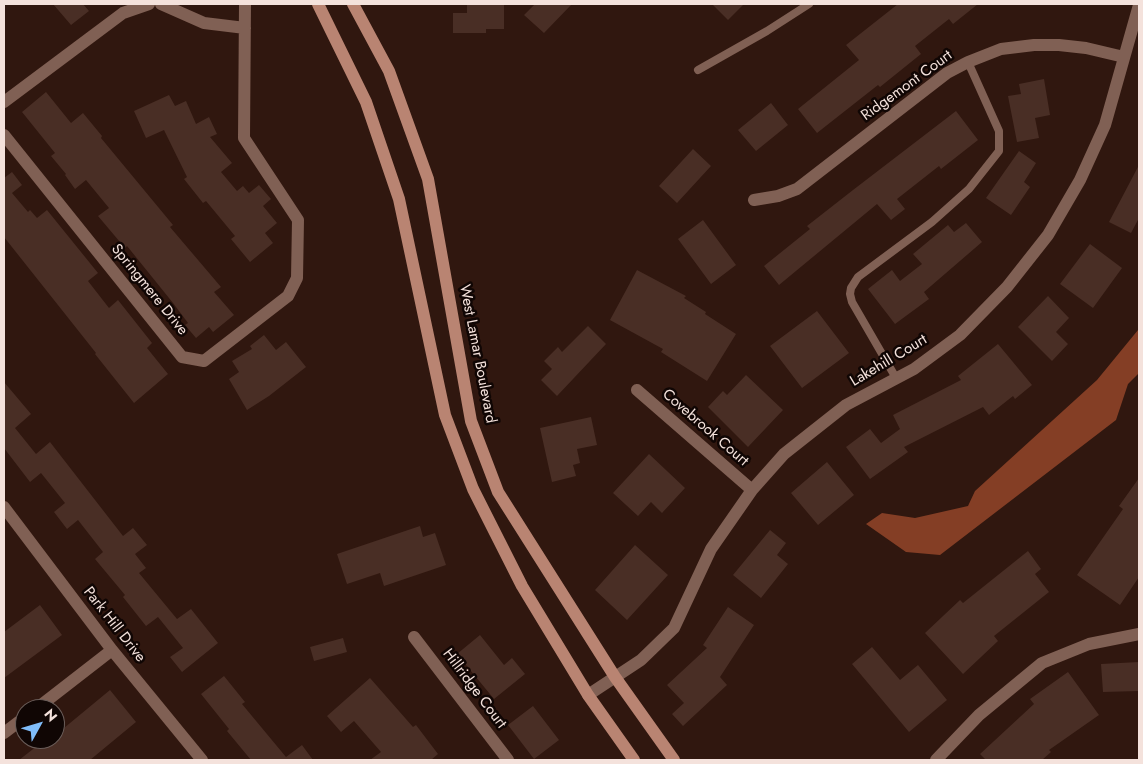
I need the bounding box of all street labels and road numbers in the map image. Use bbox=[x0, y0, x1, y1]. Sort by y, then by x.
street label: Ridgemont Court bbox=[858, 47, 956, 125]
street label: Springmere Drive bbox=[107, 241, 191, 339]
street label: West Lamar Boulevard bbox=[455, 283, 499, 425]
street label: Lakehill Court bbox=[847, 331, 931, 391]
street label: Covebrook Court bbox=[658, 386, 752, 470]
street label: Park Hill Drive bbox=[79, 584, 149, 666]
street label: Hillridge Court bbox=[438, 646, 510, 732]

